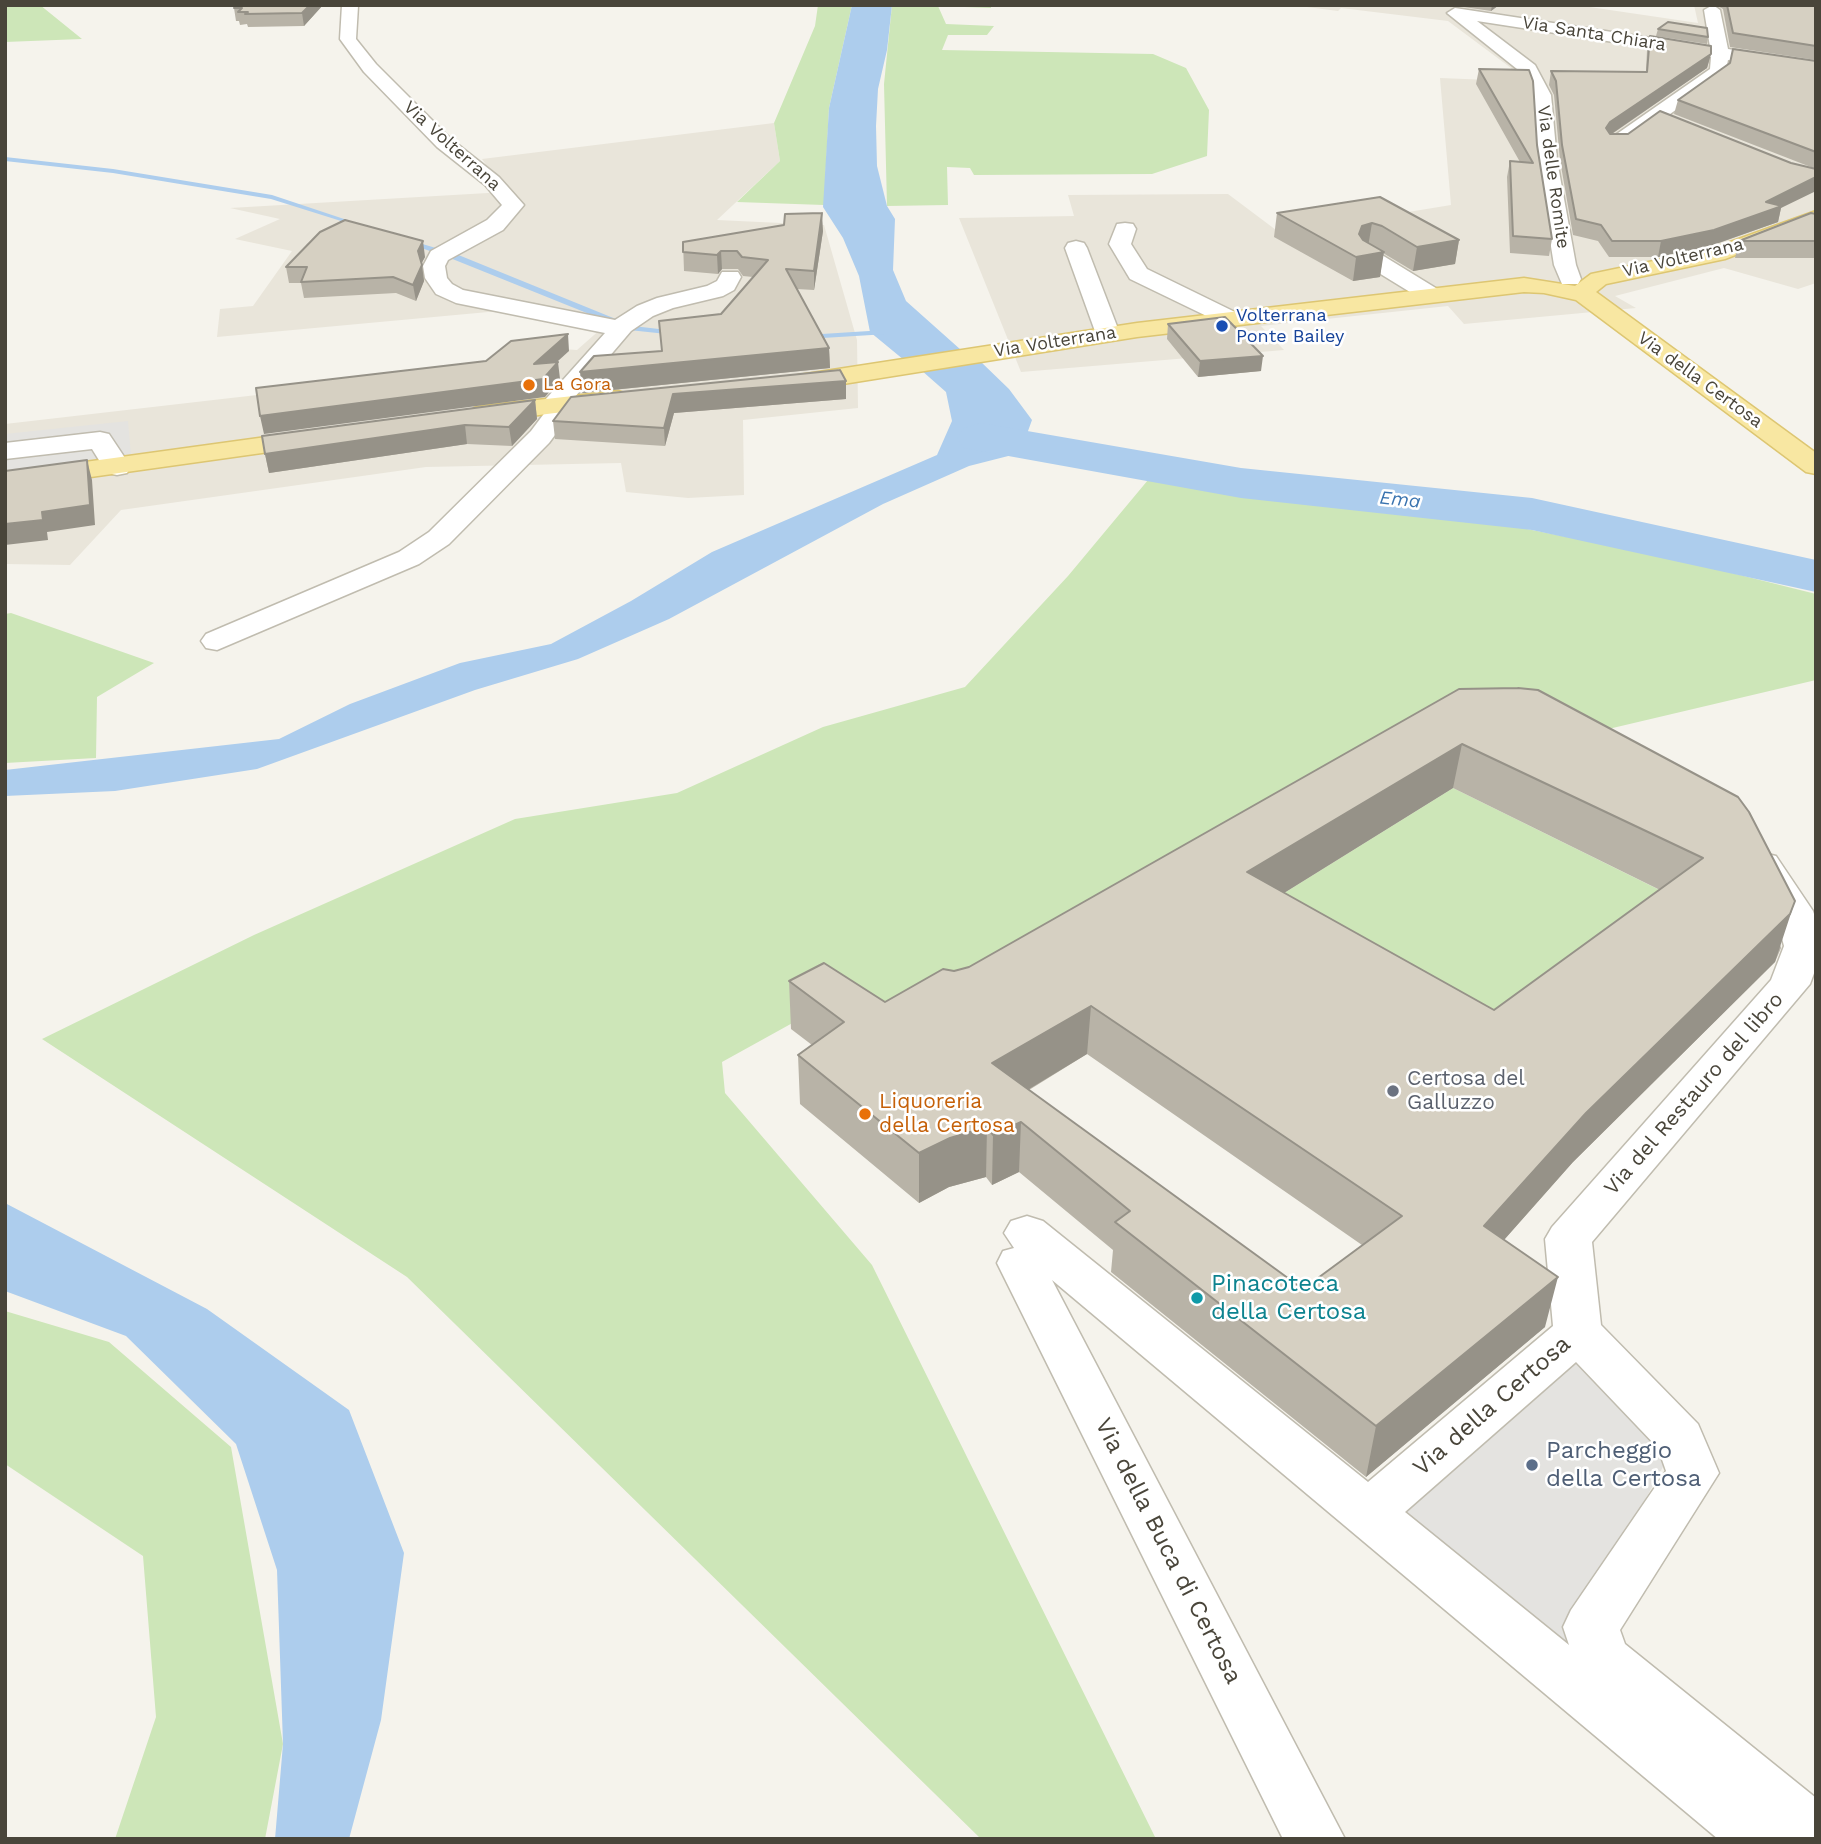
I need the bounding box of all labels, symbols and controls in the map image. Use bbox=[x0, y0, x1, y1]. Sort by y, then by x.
street label: Via Santa Chiara bbox=[1521, 12, 1667, 56]
street label: Via Volterrana bbox=[399, 97, 505, 195]
street label: Via delle Romite bbox=[1532, 104, 1574, 250]
street label: Via Volterrana bbox=[1620, 234, 1746, 282]
place label: Volterrana Ponte Bailey bbox=[1236, 305, 1344, 348]
marker: Volterrana Ponte Bailey bbox=[1214, 318, 1230, 334]
street label: Via Volterrana bbox=[992, 322, 1118, 362]
street label: Via della Certosa bbox=[1633, 327, 1767, 433]
place label: La Gora bbox=[543, 374, 611, 396]
marker: La Gora bbox=[521, 377, 537, 393]
water label: Ema bbox=[1378, 487, 1422, 513]
street label: Via del Restauro del libro bbox=[1599, 987, 1789, 1201]
place label: Certosa del Galluzzo bbox=[1407, 1066, 1525, 1116]
marker: Certosa del Galluzzo bbox=[1385, 1083, 1401, 1099]
place label: Liquoreria della Certosa bbox=[879, 1089, 1015, 1139]
marker: Liquoreria della Certosa bbox=[857, 1106, 873, 1122]
place label: Pinacoteca della Certosa bbox=[1211, 1270, 1366, 1326]
marker: Pinacoteca della Certosa bbox=[1189, 1290, 1205, 1306]
street label: Via della Certosa bbox=[1407, 1330, 1577, 1482]
street label: Via della Buca di Certosa bbox=[1088, 1413, 1248, 1689]
place label: Parcheggio della Certosa bbox=[1546, 1437, 1701, 1493]
marker: Parcheggio della Certosa bbox=[1524, 1457, 1540, 1473]

